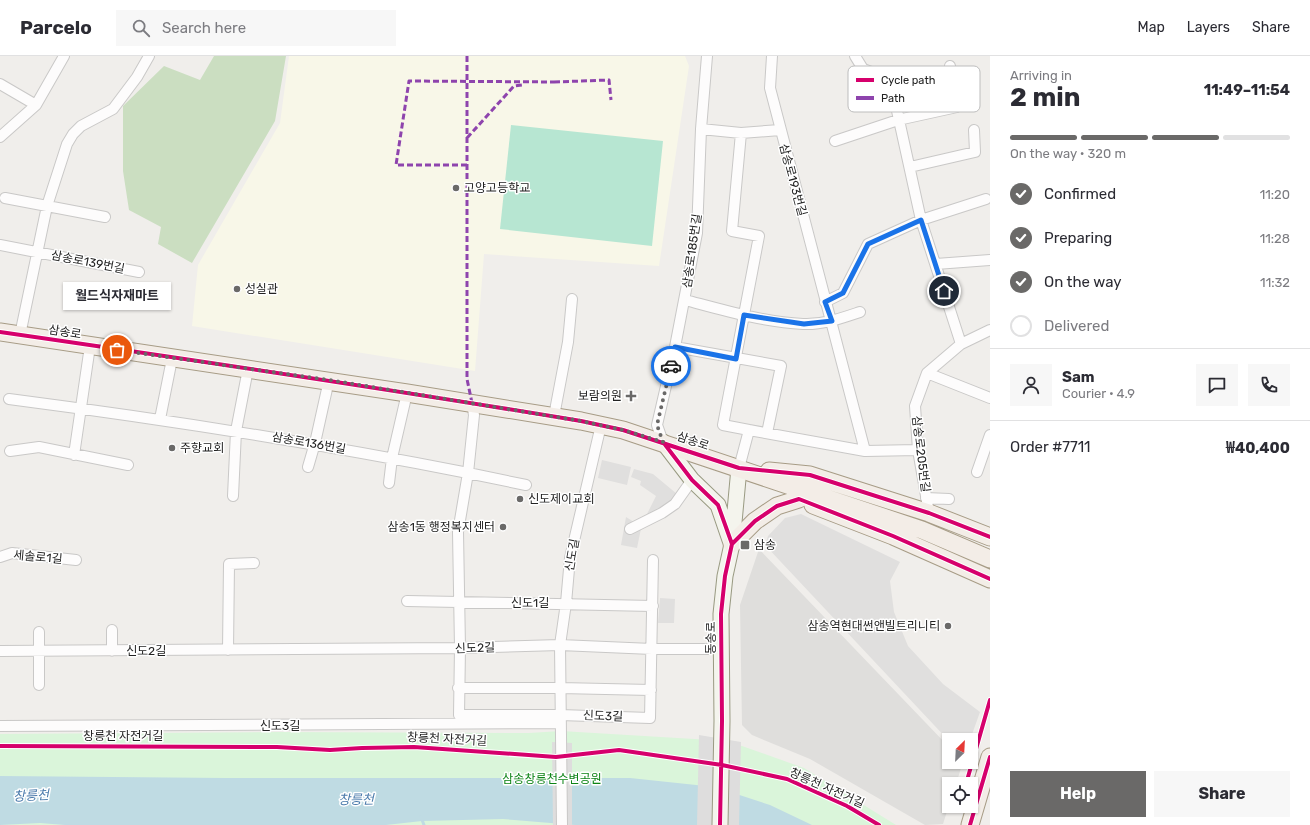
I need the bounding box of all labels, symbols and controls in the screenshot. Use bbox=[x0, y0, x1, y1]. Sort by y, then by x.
search box bbox=[116, 10, 396, 46]
text: Parcelo bbox=[20, 16, 92, 39]
icon: search bbox=[130, 17, 152, 39]
text: Search here bbox=[162, 19, 246, 37]
text: Map bbox=[1138, 19, 1165, 36]
text: Layers bbox=[1187, 19, 1230, 36]
text: Share bbox=[1252, 19, 1290, 36]
legend bbox=[848, 66, 980, 112]
text: Arriving in bbox=[1010, 68, 1072, 83]
text: Cycle path bbox=[881, 74, 935, 87]
text: 11:49–11:54 bbox=[1204, 81, 1290, 99]
text: 2 min bbox=[1010, 82, 1080, 113]
text: Path bbox=[881, 92, 905, 105]
street label: 삼송로193번길 bbox=[777, 142, 809, 218]
text: On the way · 320 m bbox=[1010, 146, 1126, 161]
place label: 고양고등학교 bbox=[464, 181, 530, 195]
marker: 고양고등학교 bbox=[451, 183, 461, 193]
icon: check bbox=[1010, 183, 1032, 205]
text: Confirmed bbox=[1044, 185, 1116, 203]
text: 11:20 bbox=[1260, 187, 1290, 202]
street label: 삼송로185번길 bbox=[680, 213, 704, 289]
icon: check bbox=[1010, 227, 1032, 249]
text: Preparing bbox=[1044, 229, 1112, 247]
text: 11:28 bbox=[1260, 231, 1290, 246]
street label: 삼송로139번길 bbox=[50, 248, 126, 276]
icon: check bbox=[1010, 271, 1032, 293]
text: On the way bbox=[1044, 273, 1122, 291]
pin bbox=[927, 274, 961, 308]
text: 11:32 bbox=[1260, 275, 1290, 290]
icon: home bbox=[933, 280, 955, 302]
callout: 월드식자재마트 bbox=[63, 282, 171, 310]
place label: 성실관 bbox=[245, 282, 278, 296]
marker: 성실관 bbox=[232, 284, 242, 294]
text: 월드식자재마트 bbox=[75, 288, 159, 303]
text: Delivered bbox=[1044, 317, 1109, 335]
street label: 삼송로 bbox=[48, 322, 82, 342]
pin bbox=[100, 333, 134, 367]
icon: bag bbox=[106, 339, 128, 361]
courier bbox=[651, 346, 691, 386]
icon: car bbox=[660, 355, 682, 377]
button: person bbox=[1010, 364, 1052, 406]
button: chat bbox=[1196, 364, 1238, 406]
button: phone bbox=[1248, 364, 1290, 406]
text: Sam bbox=[1062, 368, 1095, 386]
text: Courier · 4.9 bbox=[1062, 386, 1135, 401]
place label: 보람의원 bbox=[578, 389, 622, 403]
marker: 보람의원 bbox=[625, 390, 637, 402]
street label: 삼송로205번길 bbox=[909, 415, 933, 493]
street label: 삼송로 bbox=[675, 429, 711, 453]
street label: 삼송로136번길 bbox=[271, 430, 347, 456]
text: Order #7711 bbox=[1010, 438, 1091, 456]
text: ₩40,400 bbox=[1226, 439, 1290, 457]
place label: 주향교회 bbox=[180, 441, 224, 455]
marker: 주향교회 bbox=[167, 443, 177, 453]
place label: 신도제이교회 bbox=[528, 492, 594, 506]
marker: 신도제이교회 bbox=[515, 494, 525, 504]
place label: 삼송1동 행정복지센터 bbox=[388, 520, 495, 534]
marker: 삼송1동 행정복지센터 bbox=[498, 522, 508, 532]
street label: 신도길 bbox=[562, 537, 582, 573]
place label: 삼송 bbox=[754, 538, 776, 552]
marker: 삼송 bbox=[739, 539, 751, 551]
street label: 세솔로1길 bbox=[13, 548, 63, 566]
street label: 신도1길 bbox=[511, 596, 549, 610]
place label: 삼송역현대썬앤빌트리니티 bbox=[808, 619, 940, 633]
street label: 동송로 bbox=[704, 621, 718, 655]
marker: 삼송역현대썬앤빌트리니티 bbox=[943, 621, 953, 631]
street label: 신도2길 bbox=[455, 640, 495, 656]
street label: 신도2길 bbox=[126, 644, 166, 658]
street label: 신도3길 bbox=[583, 708, 623, 724]
street label: 신도3길 bbox=[260, 719, 300, 733]
street label: 창릉천 자전거길 bbox=[83, 729, 163, 743]
street label: 창릉천 자전거길 bbox=[407, 730, 487, 748]
north arrow bbox=[942, 733, 978, 769]
map controls bbox=[942, 733, 978, 813]
street label: 창릉천 자전거길 bbox=[788, 765, 866, 811]
button: Help bbox=[1010, 771, 1146, 817]
button: Share bbox=[1154, 771, 1290, 817]
park label: 삼송창릉천수변공원 bbox=[502, 772, 602, 786]
button: locate bbox=[942, 777, 978, 813]
water label: 창릉천 bbox=[13, 787, 50, 804]
water label: 창릉천 bbox=[338, 792, 375, 807]

